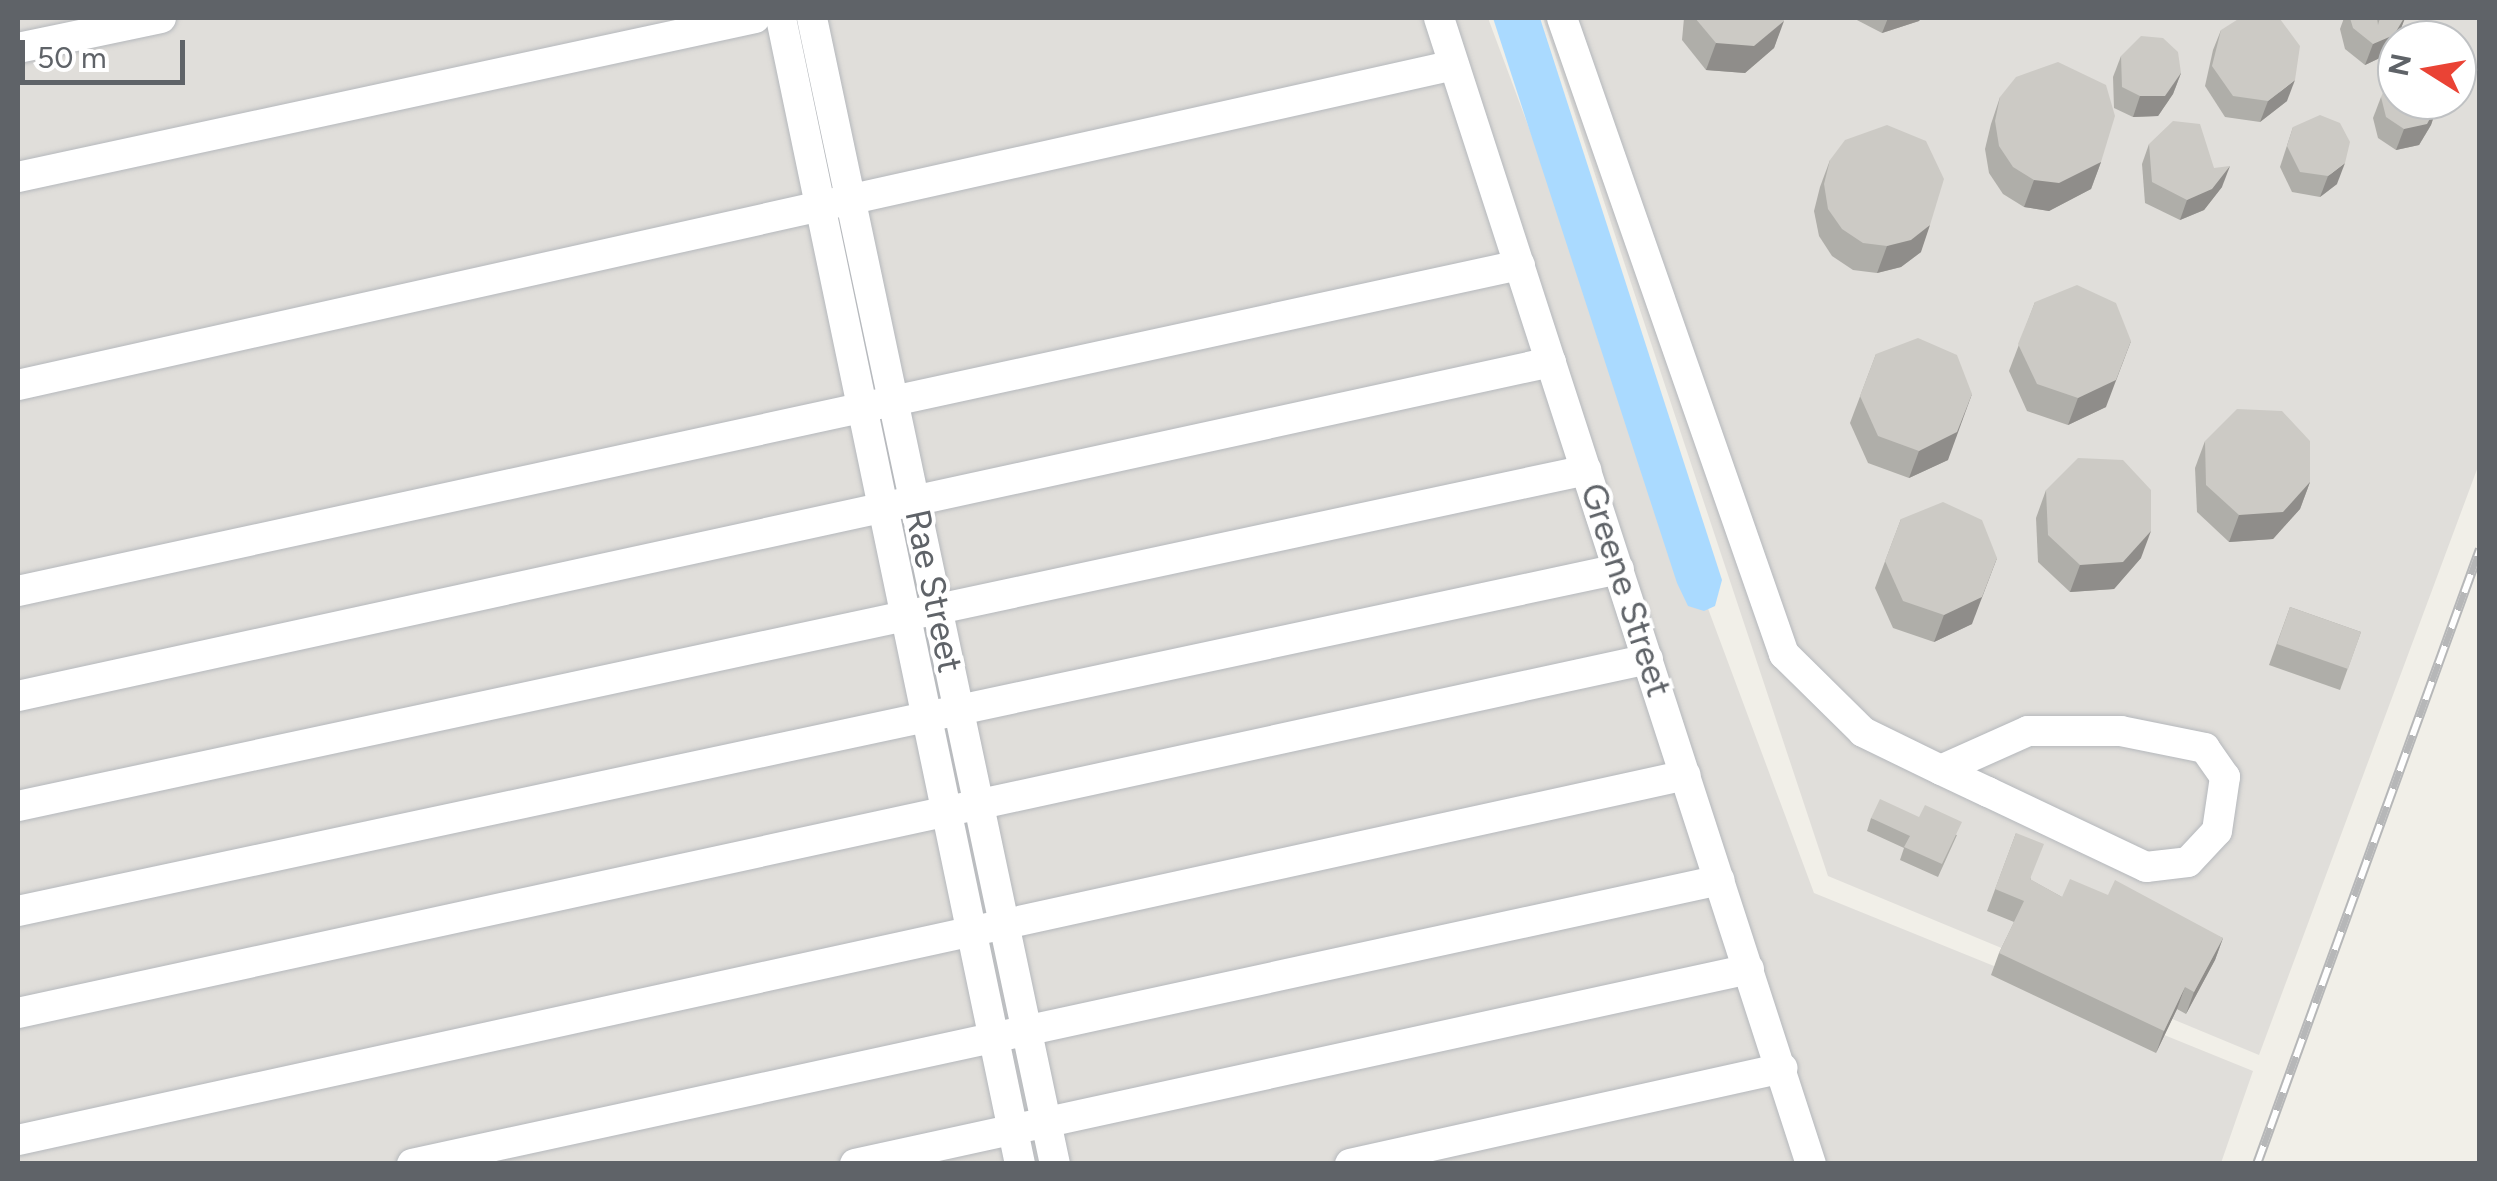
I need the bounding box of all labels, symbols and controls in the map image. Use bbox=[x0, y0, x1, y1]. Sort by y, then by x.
scale bar bbox=[25, 20, 190, 82]
north arrow bbox=[2377, 20, 2477, 120]
text: 50 m bbox=[37, 39, 106, 76]
text: N bbox=[2381, 51, 2418, 79]
street label: Greene Street bbox=[1572, 478, 1680, 702]
street label: Rae Street bbox=[896, 506, 972, 676]

